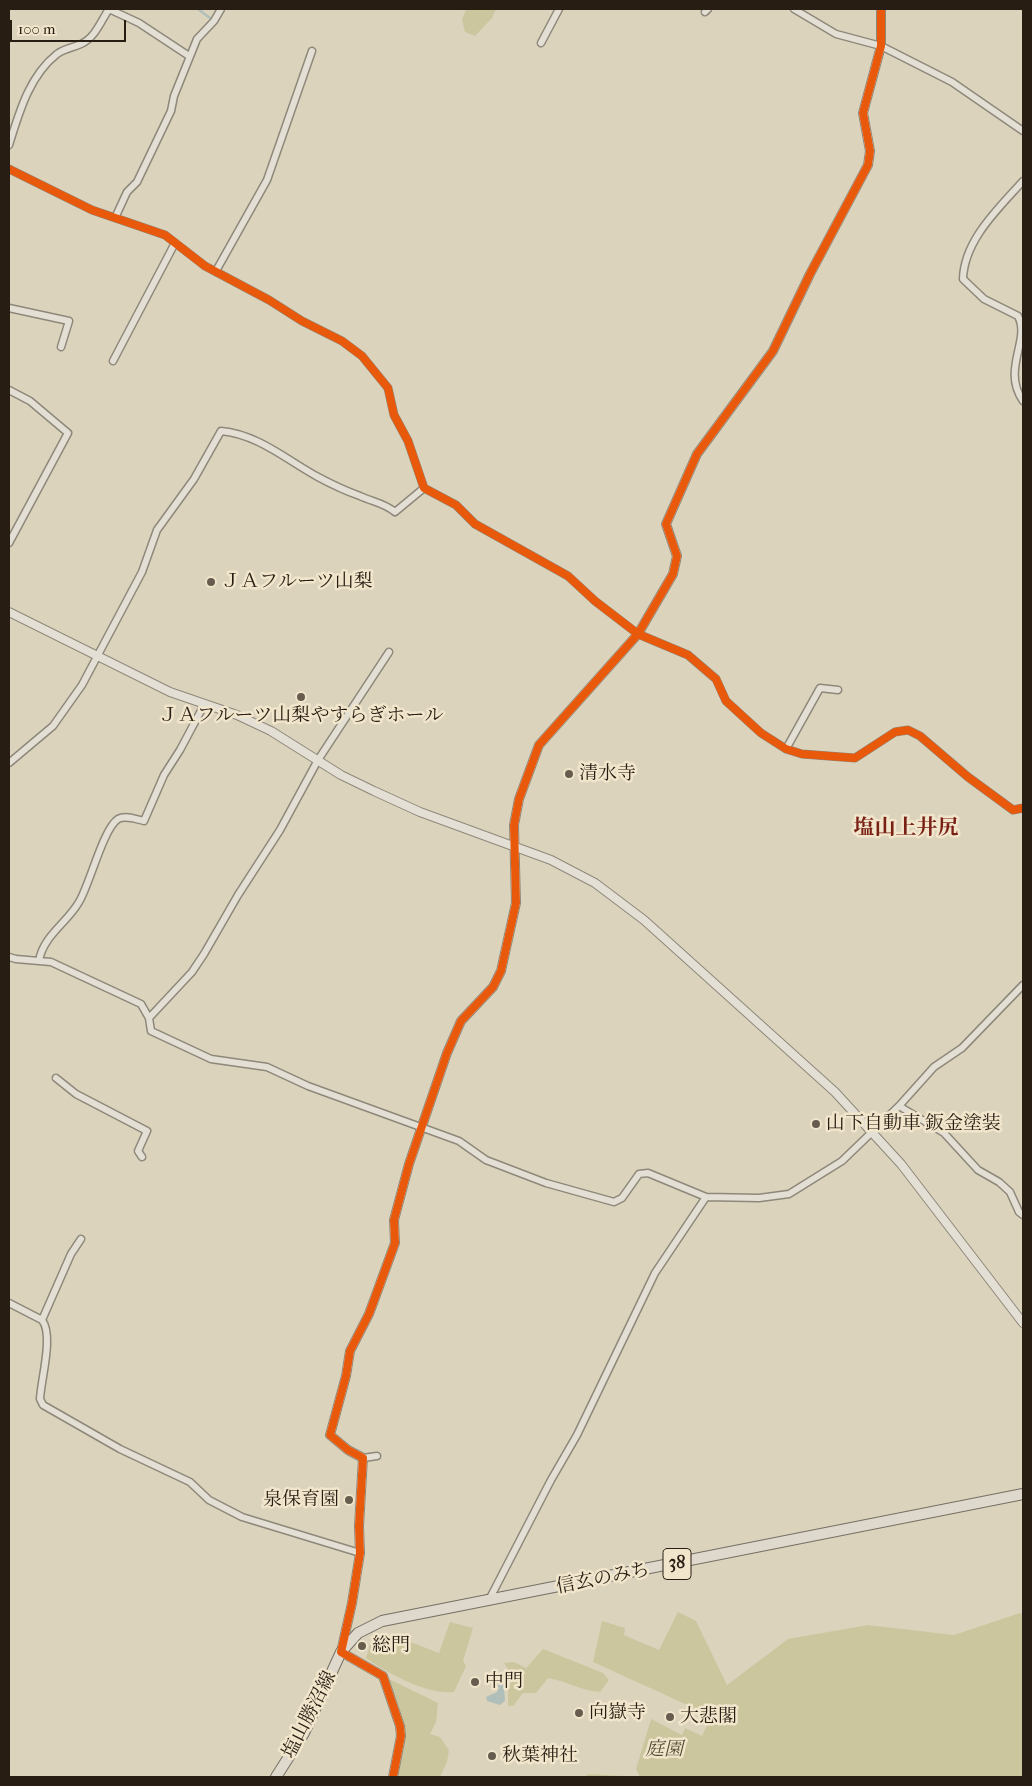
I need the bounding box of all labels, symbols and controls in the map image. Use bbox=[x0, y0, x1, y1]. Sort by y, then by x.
scale bar bbox=[12, 10, 129, 42]
text: 100 m bbox=[18, 20, 56, 38]
place label: ＪＡフルーツ山梨 bbox=[221, 571, 373, 593]
marker: ＪＡフルーツ山梨 bbox=[205, 576, 217, 588]
marker: ＪＡフルーツ山梨やすらぎホール bbox=[295, 691, 307, 703]
place label: ＪＡフルーツ山梨やすらぎホール bbox=[159, 705, 443, 727]
place label: 清水寺 bbox=[579, 763, 636, 785]
marker: 清水寺 bbox=[563, 768, 575, 780]
district label: 塩山上井尻 bbox=[854, 816, 958, 842]
place label: 山下自動車 鈑金塗装 bbox=[826, 1113, 1001, 1135]
marker: 山下自動車 鈑金塗装 bbox=[810, 1118, 822, 1130]
place label: 泉保育園 bbox=[263, 1489, 339, 1511]
marker: 泉保育園 bbox=[343, 1494, 355, 1506]
road number: 38 bbox=[663, 1548, 691, 1580]
street label: 信玄のみち bbox=[554, 1559, 652, 1599]
place label: 総門 bbox=[372, 1635, 410, 1657]
marker: 総門 bbox=[356, 1640, 368, 1652]
street label: 塩山勝沼線 bbox=[278, 1668, 342, 1762]
place label: 中門 bbox=[485, 1671, 523, 1693]
marker: 中門 bbox=[469, 1676, 481, 1688]
place label: 向嶽寺 bbox=[589, 1702, 646, 1724]
place label: 大悲閣 bbox=[680, 1706, 737, 1728]
marker: 向嶽寺 bbox=[573, 1707, 585, 1719]
marker: 大悲閣 bbox=[664, 1711, 676, 1723]
park label: 庭園 bbox=[645, 1739, 683, 1761]
place label: 秋葉神社 bbox=[502, 1745, 578, 1767]
marker: 秋葉神社 bbox=[486, 1750, 498, 1762]

